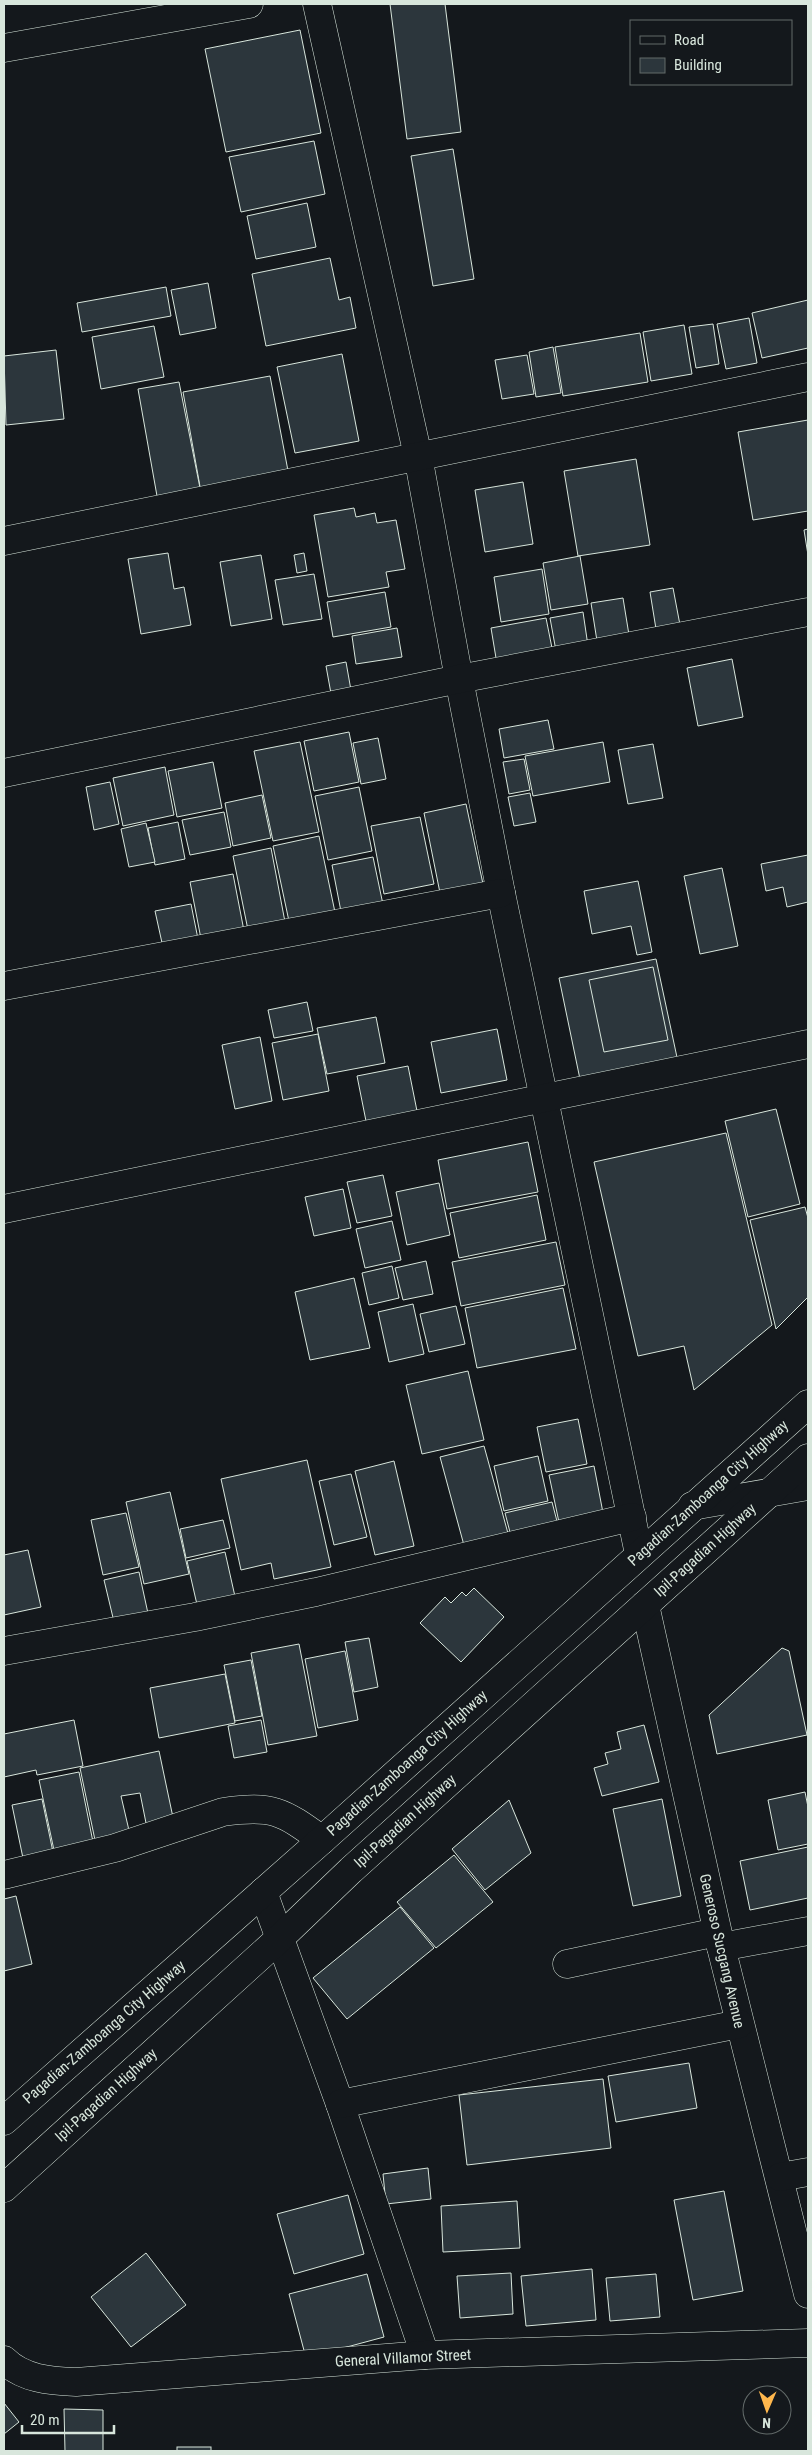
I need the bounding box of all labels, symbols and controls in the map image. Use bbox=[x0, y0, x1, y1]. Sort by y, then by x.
legend bbox=[630, 20, 792, 85]
text: Road bbox=[674, 31, 704, 49]
text: Building bbox=[674, 56, 722, 74]
street label: Pagadian-Zamboanga City Highway bbox=[624, 1416, 792, 1570]
street label: Ipil-Pagadian Highway bbox=[650, 1499, 760, 1601]
street label: Pagadian-Zamboanga City Highway bbox=[323, 1686, 491, 1840]
street label: Ipil-Pagadian Highway bbox=[350, 1770, 460, 1872]
street label: Generoso Sucgang Avenue bbox=[695, 1872, 749, 2030]
street label: Pagadian-Zamboanga City Highway bbox=[19, 1957, 189, 2107]
street label: Ipil-Pagadian Highway bbox=[51, 2044, 161, 2146]
street label: General Villamor Street bbox=[334, 2345, 472, 2371]
north arrow bbox=[742, 2385, 792, 2435]
scale bar bbox=[22, 2402, 115, 2434]
text: 20 m bbox=[30, 2411, 60, 2429]
text: N bbox=[762, 2415, 771, 2431]

